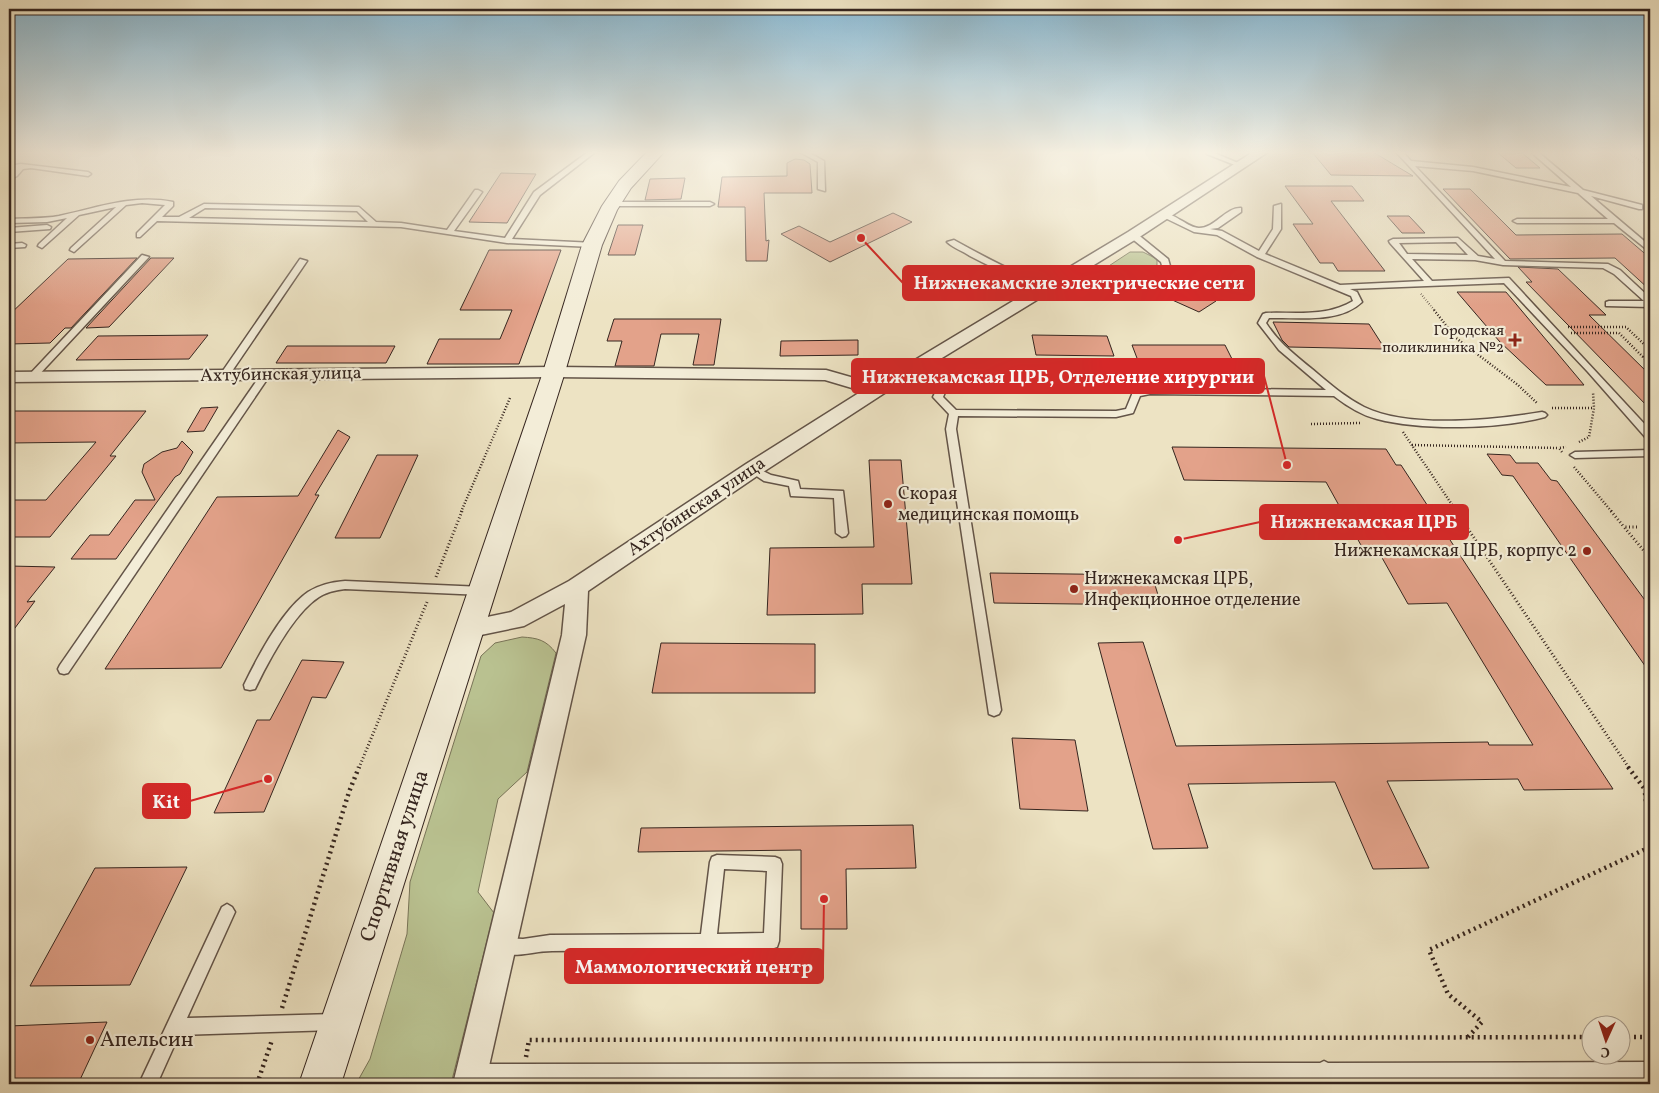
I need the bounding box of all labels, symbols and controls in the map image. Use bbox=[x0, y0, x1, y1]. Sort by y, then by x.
callout: Нижнекамские электрические сети bbox=[903, 266, 1254, 300]
text: Нижнекамские электрические сети bbox=[914, 271, 1244, 297]
place label: Городская поликлиника №2 bbox=[1382, 321, 1504, 359]
marker: Городская поликлиника №2 bbox=[1508, 333, 1522, 347]
callout: Нижнекамская ЦРБ, Отделение хирургии bbox=[852, 359, 1264, 393]
street label: Ахтубинская улица bbox=[200, 361, 362, 389]
text: Нижнекамская ЦРБ, Отделение хирургии bbox=[862, 365, 1254, 391]
street label: Ахтубинская улица bbox=[623, 451, 771, 563]
place label: Скорая медицинская помощь bbox=[898, 482, 1079, 528]
marker: Скорая медицинская помощь bbox=[882, 498, 894, 510]
callout: Нижнекамская ЦРБ bbox=[1260, 505, 1468, 539]
text: Нижнекамская ЦРБ bbox=[1270, 510, 1458, 536]
place label: Нижнекамская ЦРБ, корпус 2 bbox=[1334, 539, 1577, 564]
marker: Нижнекамская ЦРБ, корпус 2 bbox=[1581, 545, 1593, 557]
place label: Нижнекамская ЦРБ, Инфекционное отделение bbox=[1084, 567, 1301, 613]
marker: Нижнекамская ЦРБ, Инфекционное отделение bbox=[1068, 583, 1080, 595]
street label: Спортивная улица bbox=[354, 766, 436, 946]
callout: Kit bbox=[143, 784, 190, 818]
text: Kit bbox=[152, 790, 180, 816]
callout: Маммологический центр bbox=[565, 949, 823, 983]
text: Маммологический центр bbox=[575, 955, 813, 981]
north arrow bbox=[1582, 1016, 1632, 1066]
place label: Апельсин bbox=[100, 1026, 194, 1055]
marker: Апельсин bbox=[84, 1034, 96, 1046]
text: С bbox=[1600, 1042, 1610, 1061]

